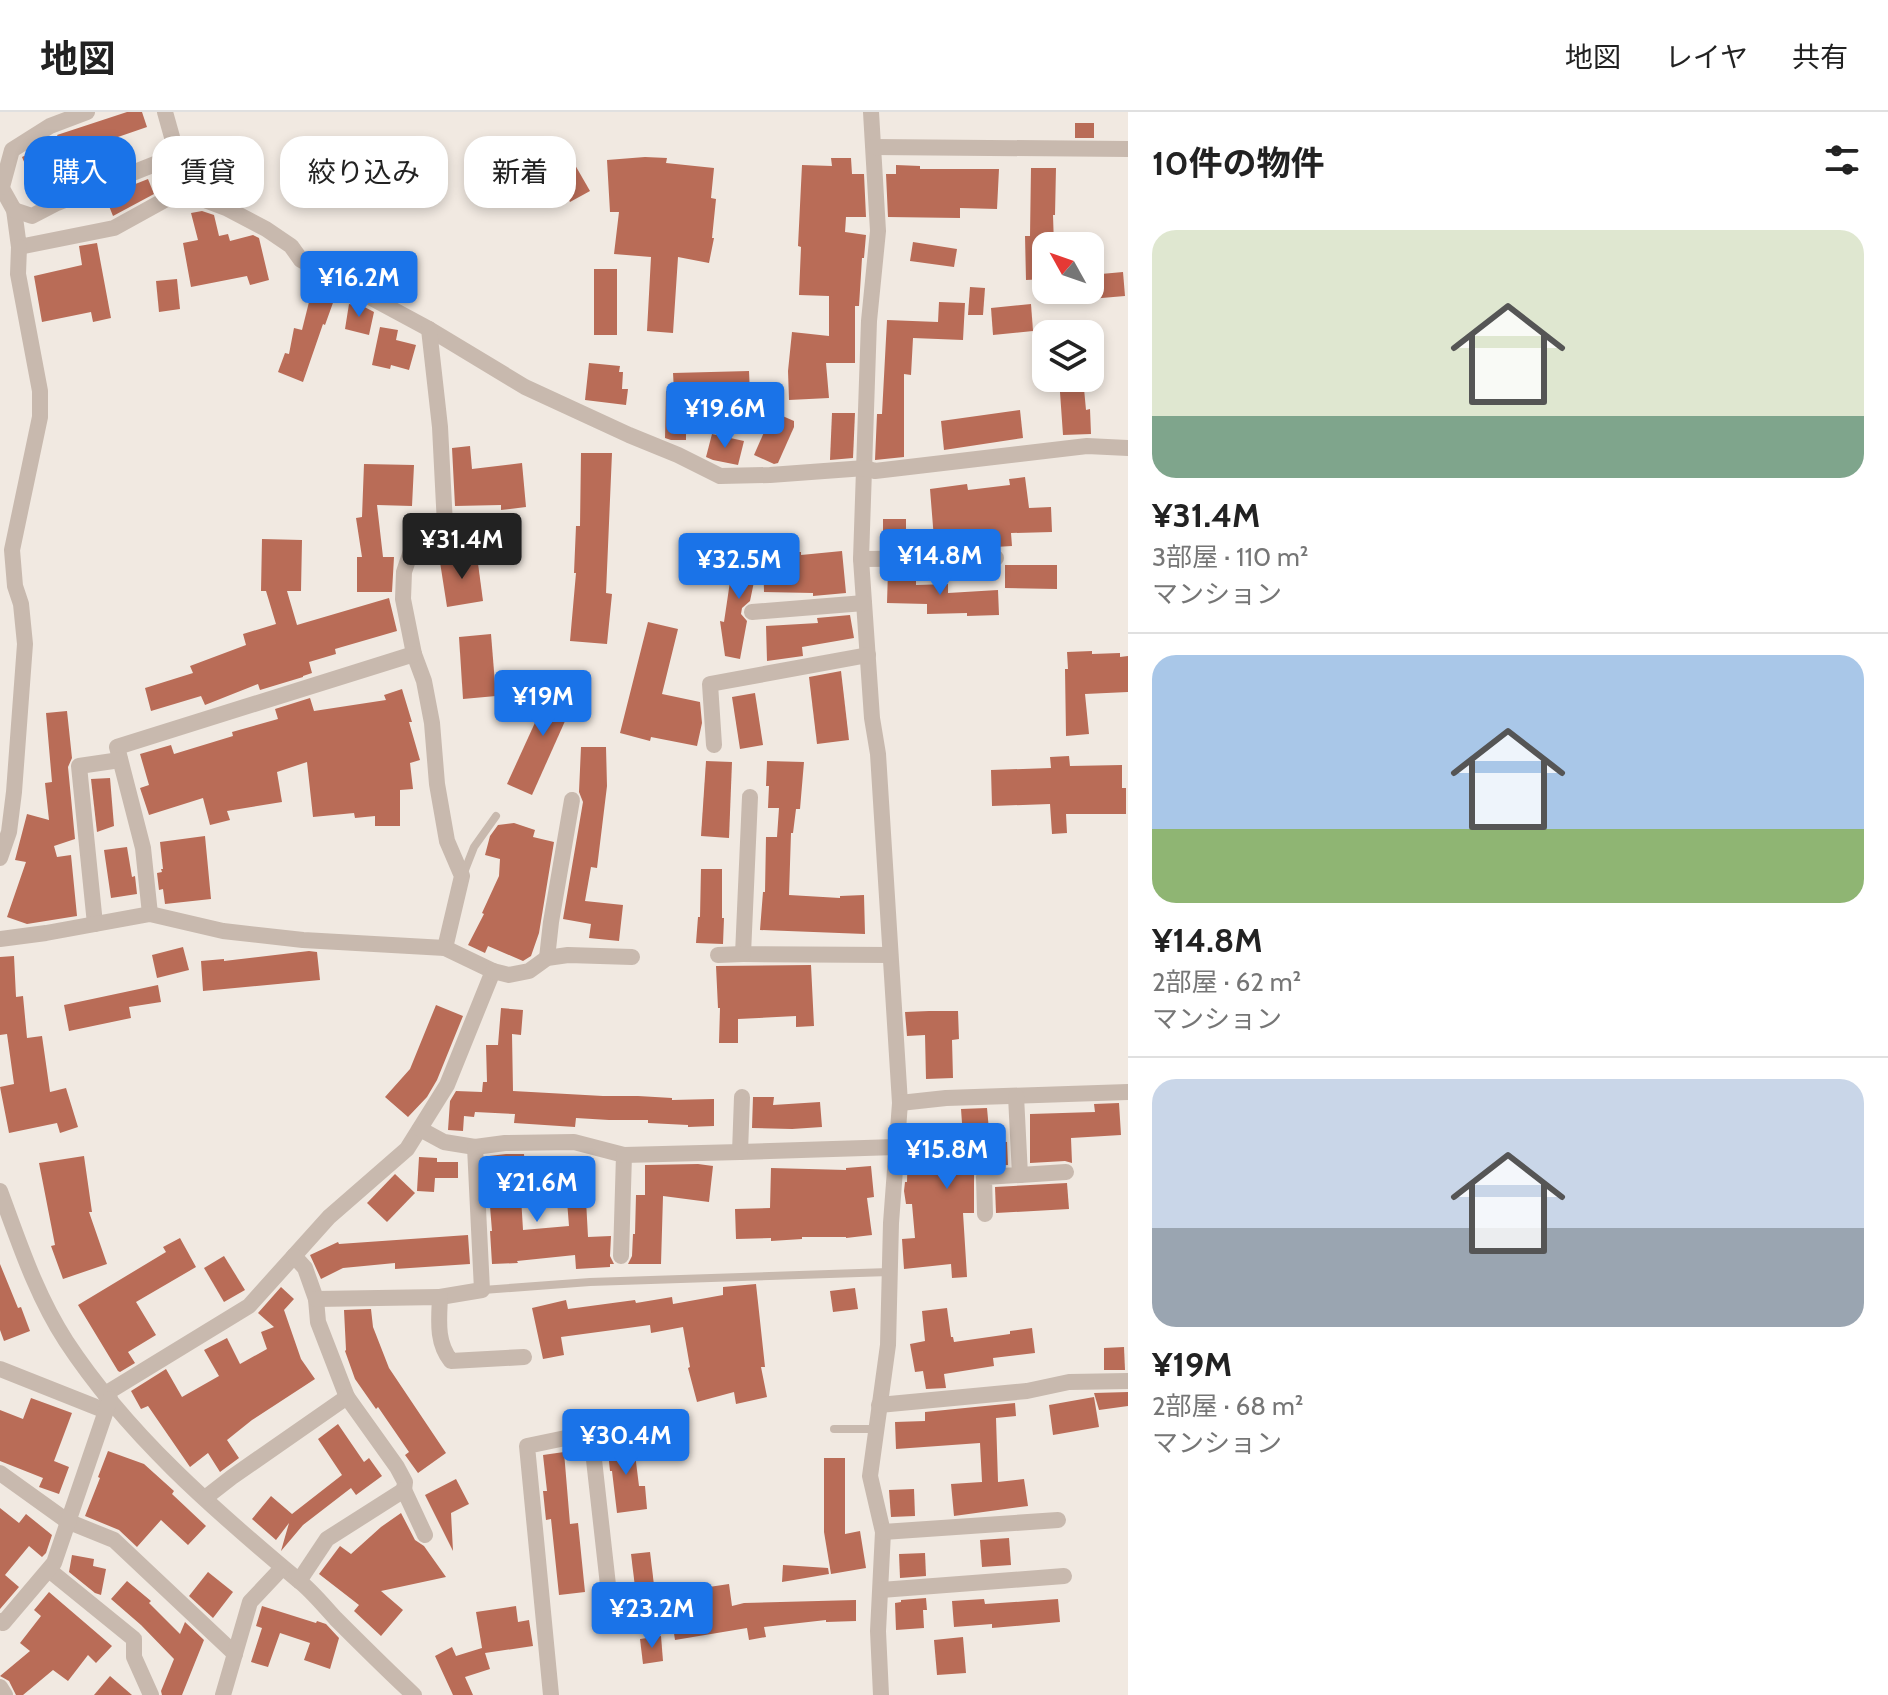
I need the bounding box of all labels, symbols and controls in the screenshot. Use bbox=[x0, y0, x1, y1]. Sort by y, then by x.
text: 地図 bbox=[40, 35, 116, 82]
text: 地図 bbox=[1565, 40, 1621, 74]
text: レイヤ bbox=[1665, 40, 1748, 74]
text: 共有 bbox=[1792, 40, 1848, 74]
chip: 購入 bbox=[24, 136, 136, 208]
chip: 賃貸 bbox=[152, 136, 264, 208]
chip: 絞り込み bbox=[280, 136, 448, 208]
chip: 新着 bbox=[464, 136, 576, 208]
icon: filters bbox=[1820, 138, 1864, 182]
text: 10件の物件 bbox=[1152, 142, 1325, 184]
north arrow bbox=[1032, 232, 1104, 304]
map controls bbox=[1032, 232, 1104, 392]
pin: ¥16.2M bbox=[294, 251, 424, 319]
text: ¥16.2M bbox=[318, 261, 400, 293]
icon: home bbox=[1436, 282, 1580, 426]
button: layers bbox=[1032, 320, 1104, 392]
pin: ¥19.6M bbox=[660, 382, 790, 450]
text: ¥19.6M bbox=[684, 392, 766, 424]
text: ¥31.4M bbox=[1152, 494, 1260, 536]
pin: ¥31.4M bbox=[397, 513, 527, 581]
text: ¥31.4M bbox=[421, 523, 503, 555]
pin: ¥14.8M bbox=[875, 529, 1005, 597]
pin: ¥32.5M bbox=[674, 533, 804, 601]
text: ¥14.8M bbox=[898, 539, 982, 571]
text: 3部屋 · 110 m² bbox=[1152, 541, 1308, 573]
text: ¥32.5M bbox=[697, 543, 781, 575]
text: マンション bbox=[1152, 578, 1282, 610]
pin: ¥19M bbox=[496, 670, 590, 738]
text: ¥19M bbox=[512, 680, 574, 712]
icon: home bbox=[1436, 707, 1580, 851]
text: ¥14.8M bbox=[1152, 919, 1263, 961]
text: 2部屋 · 62 m² bbox=[1152, 966, 1301, 998]
text: マンション bbox=[1152, 1003, 1282, 1035]
pin: ¥15.8M bbox=[882, 1123, 1012, 1191]
icon: home bbox=[1436, 1131, 1580, 1275]
text: ¥15.8M bbox=[906, 1133, 988, 1165]
pin: ¥21.6M bbox=[472, 1156, 602, 1224]
text: ¥21.6M bbox=[496, 1166, 578, 1198]
text: ¥19M bbox=[1152, 1343, 1232, 1385]
text: 2部屋 · 68 m² bbox=[1152, 1390, 1303, 1422]
pin: ¥30.4M bbox=[561, 1409, 691, 1477]
text: ¥30.4M bbox=[580, 1419, 672, 1451]
text: マンション bbox=[1152, 1427, 1282, 1459]
pin: ¥23.2M bbox=[587, 1582, 717, 1650]
text: ¥23.2M bbox=[610, 1592, 694, 1624]

